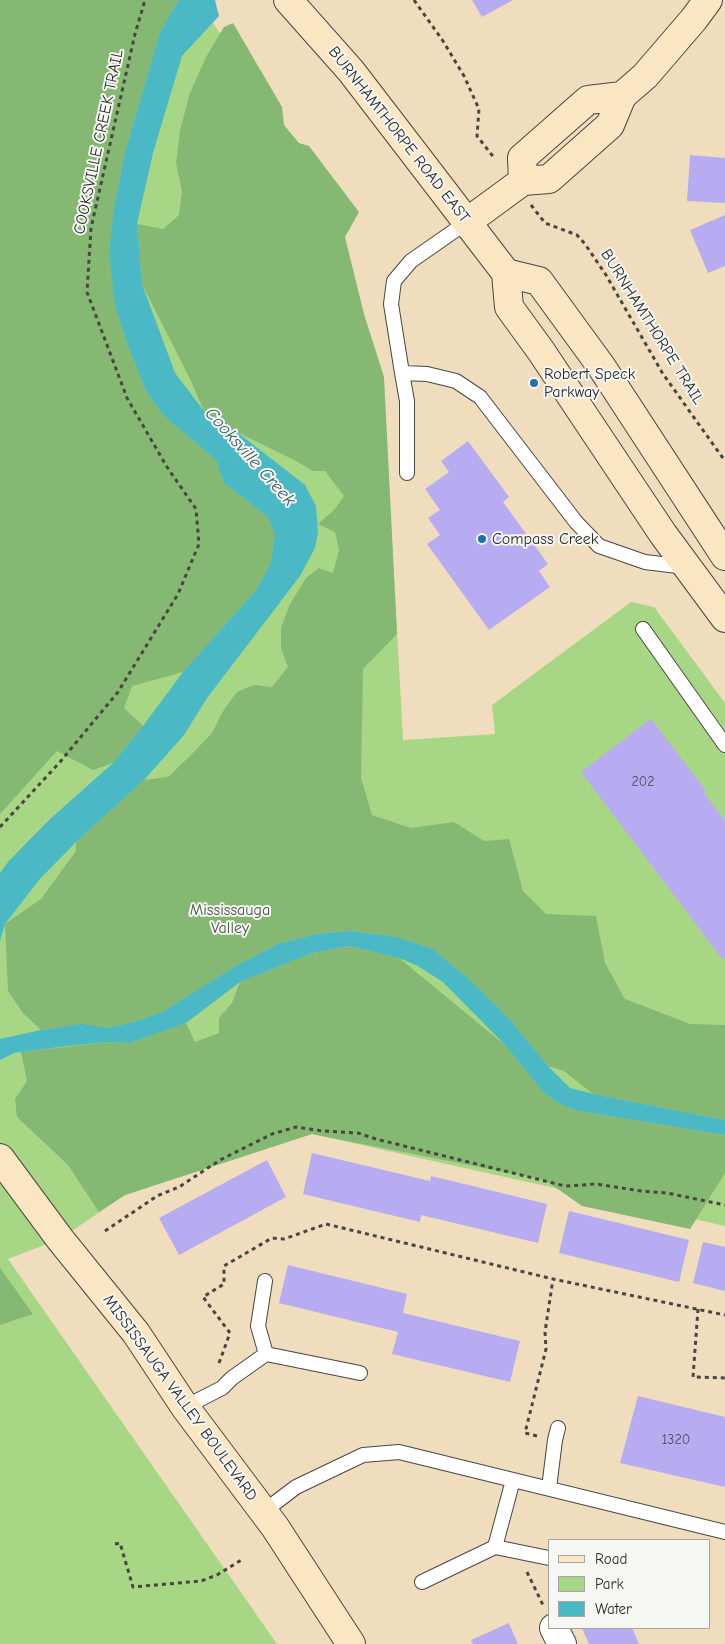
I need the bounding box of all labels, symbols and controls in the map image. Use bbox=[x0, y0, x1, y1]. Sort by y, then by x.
street label: BURNHAMTHORPE ROAD EAST bbox=[324, 43, 474, 227]
street label: COOKSVILLE CREEK TRAIL bbox=[70, 48, 128, 236]
street label: BURNHAMTHORPE TRAIL bbox=[596, 246, 708, 408]
place label: Robert Speck Parkway bbox=[544, 364, 635, 402]
marker: Robert Speck Parkway bbox=[528, 377, 540, 389]
water label: Cooksville Creek bbox=[200, 403, 300, 511]
place label: Compass Creek bbox=[492, 529, 599, 549]
marker: Compass Creek bbox=[476, 533, 488, 545]
house number: 202 bbox=[631, 774, 655, 790]
park label: Mississauga Valley bbox=[190, 900, 270, 938]
street label: MISSISSAUGA VALLEY BOULEVARD bbox=[99, 1291, 261, 1505]
house number: 1320 bbox=[662, 1432, 690, 1448]
legend bbox=[548, 1539, 710, 1629]
text: Road bbox=[595, 1550, 627, 1568]
text: Park bbox=[595, 1575, 624, 1593]
text: Water bbox=[595, 1600, 632, 1618]

